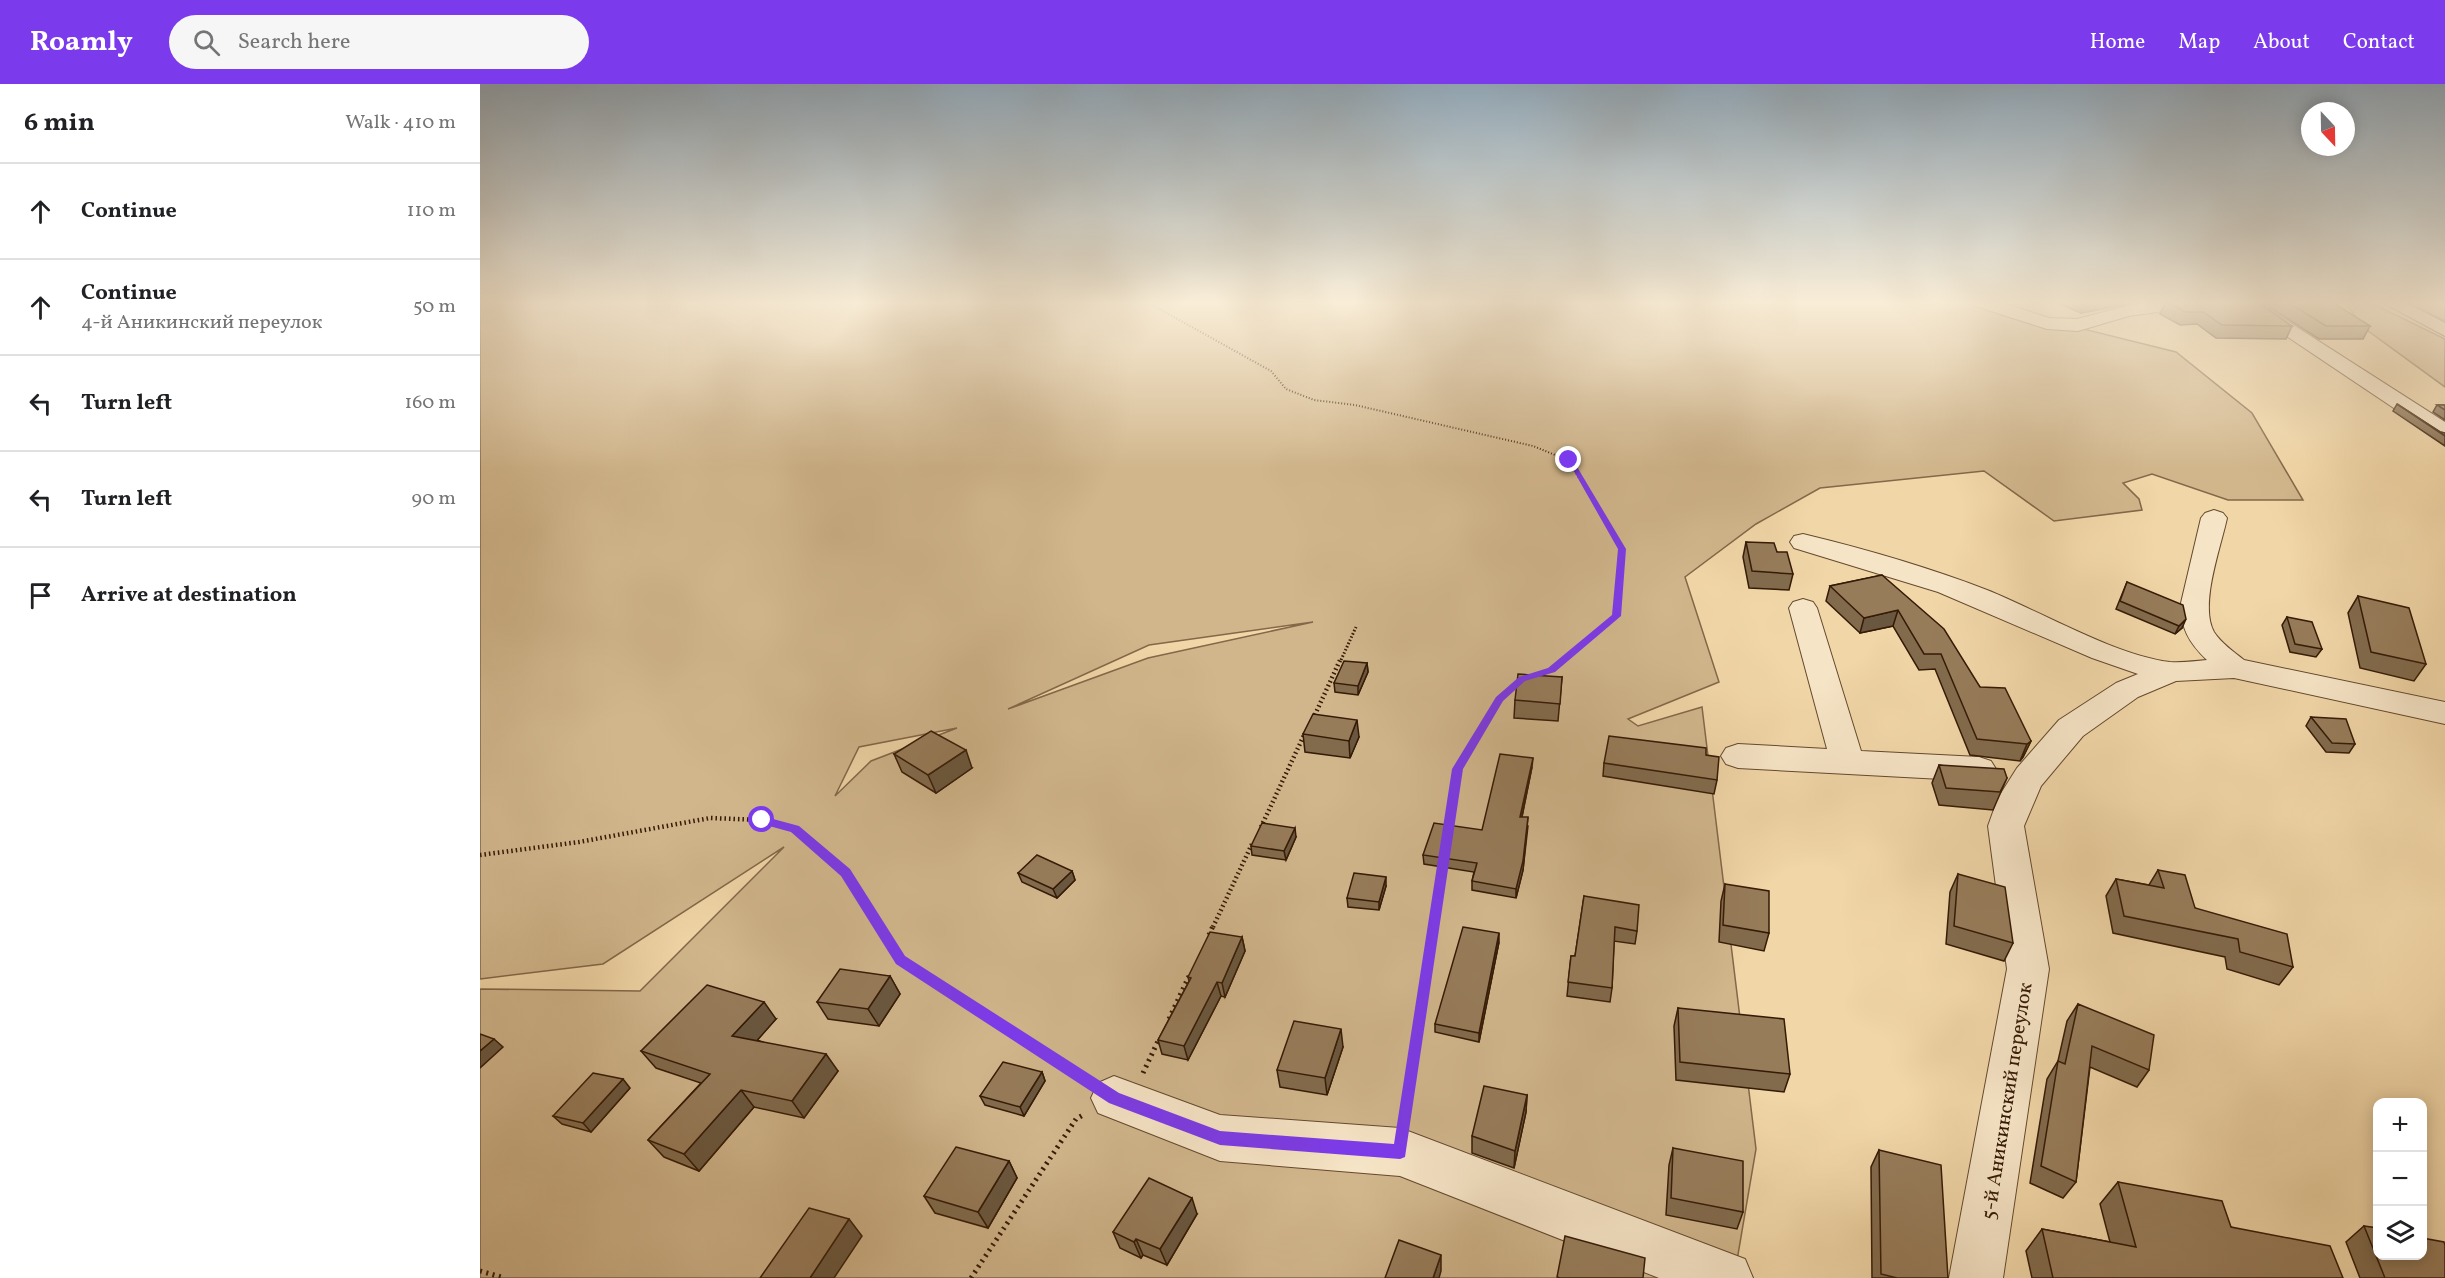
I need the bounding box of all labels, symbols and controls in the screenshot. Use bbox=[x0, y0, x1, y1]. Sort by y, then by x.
search box bbox=[169, 15, 589, 69]
text: Roamly bbox=[30, 23, 133, 62]
icon: search bbox=[190, 26, 223, 59]
text: Search here bbox=[238, 27, 350, 58]
text: Home bbox=[2090, 28, 2145, 57]
text: Map bbox=[2178, 28, 2220, 57]
text: About bbox=[2253, 28, 2310, 57]
text: Contact bbox=[2343, 28, 2415, 57]
north arrow bbox=[2301, 102, 2355, 156]
text: 6 min bbox=[24, 105, 95, 141]
text: Walk · 410 m bbox=[345, 109, 456, 137]
icon: ahead bbox=[24, 195, 57, 228]
text: Continue bbox=[81, 196, 177, 227]
text: 110 m bbox=[407, 197, 456, 225]
text: Continue bbox=[81, 278, 177, 309]
icon: ahead bbox=[24, 291, 57, 324]
text: 50 m bbox=[413, 293, 456, 321]
text: 4-й Аникинский переулок bbox=[81, 309, 322, 337]
icon: left bbox=[24, 387, 57, 420]
text: Turn left bbox=[81, 388, 172, 419]
text: 160 m bbox=[404, 389, 456, 417]
route end bbox=[1555, 446, 1581, 472]
icon: left bbox=[24, 483, 57, 516]
text: Turn left bbox=[81, 484, 172, 515]
text: 90 m bbox=[412, 485, 456, 513]
icon: arrive bbox=[24, 579, 57, 612]
text: Arrive at destination bbox=[81, 580, 297, 611]
route start bbox=[748, 806, 774, 832]
street label: 5-й Аникинский переулок bbox=[1975, 980, 2041, 1222]
map controls bbox=[2373, 1098, 2427, 1260]
button: + bbox=[2373, 1098, 2427, 1152]
button: − bbox=[2373, 1152, 2427, 1206]
button: layers bbox=[2373, 1206, 2427, 1260]

